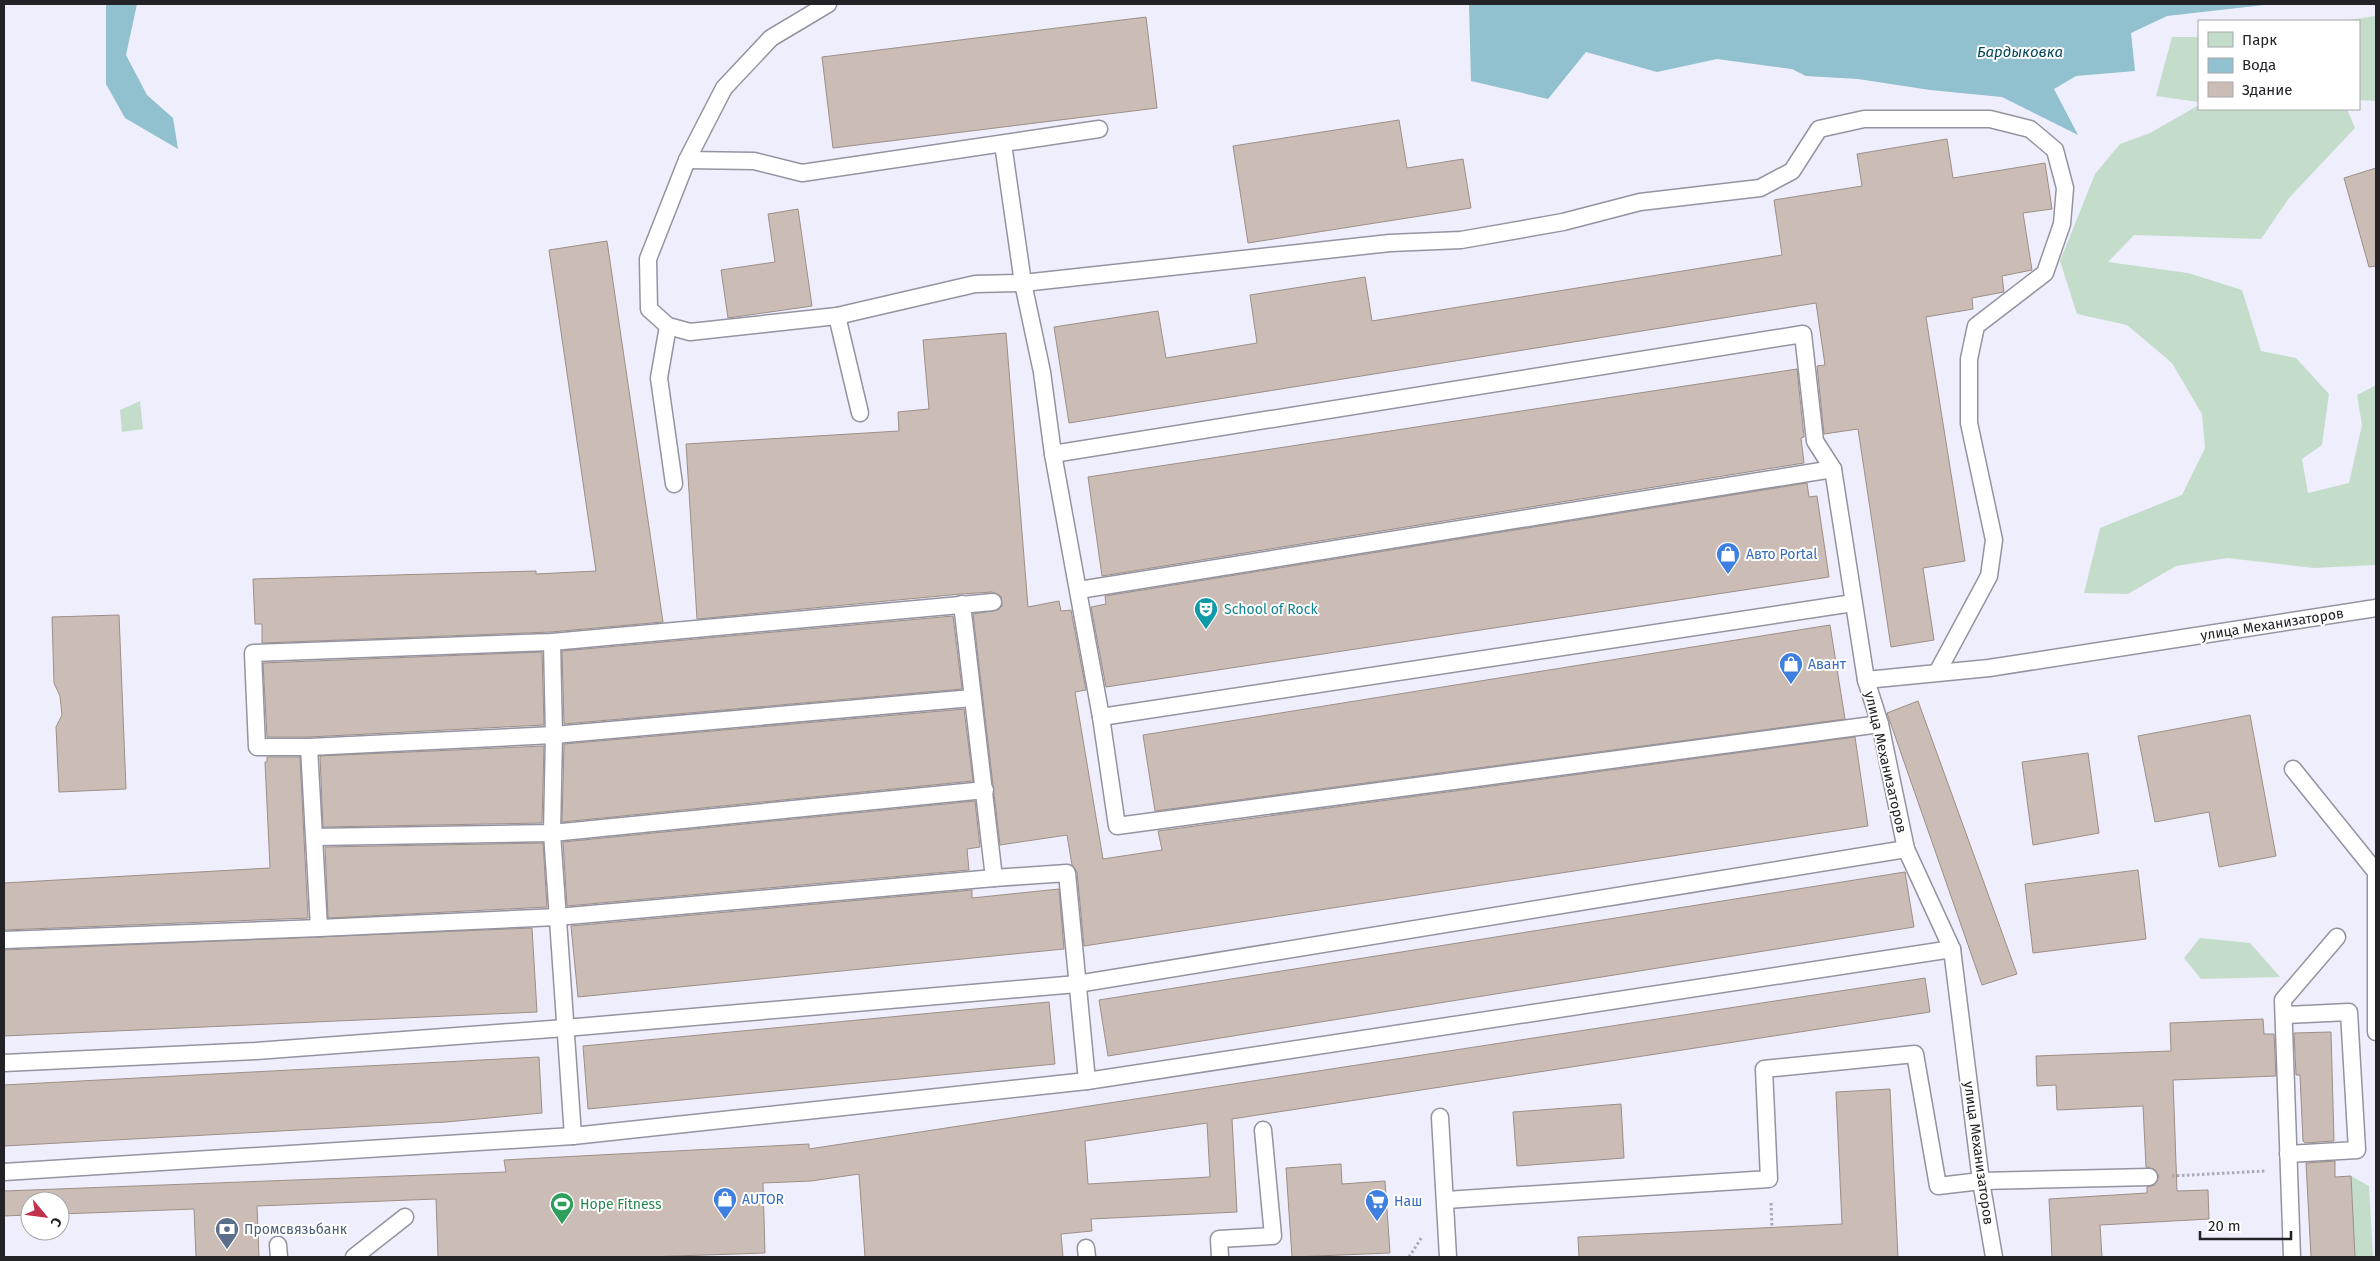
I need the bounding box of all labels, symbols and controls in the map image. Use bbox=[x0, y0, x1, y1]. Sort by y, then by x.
legend bbox=[2198, 20, 2360, 110]
text: Парк bbox=[2242, 31, 2277, 49]
water label: Бардыковка bbox=[1977, 43, 2063, 61]
text: Вода bbox=[2242, 56, 2276, 74]
text: Здание bbox=[2242, 81, 2292, 99]
shop icon: Авто Portal bbox=[1715, 541, 1741, 575]
place label: Авто Portal bbox=[1746, 546, 1817, 563]
theatre icon: School of Rock bbox=[1193, 596, 1219, 630]
place label: School of Rock bbox=[1224, 601, 1318, 618]
street label: улица Механизаторов bbox=[2199, 605, 2345, 644]
shop icon: Авант bbox=[1778, 651, 1804, 685]
place label: Авант bbox=[1808, 656, 1847, 673]
street label: улица Механизаторов bbox=[1861, 690, 1910, 835]
street label: улица Механизаторов bbox=[1960, 1080, 1997, 1226]
shop icon: AUTOR bbox=[712, 1186, 738, 1220]
supermarket icon: Наш bbox=[1364, 1188, 1390, 1222]
north arrow bbox=[20, 1191, 70, 1241]
sports icon: Hope Fitness bbox=[549, 1191, 575, 1225]
place label: AUTOR bbox=[742, 1191, 785, 1208]
place label: Наш bbox=[1394, 1193, 1422, 1210]
place label: Hope Fitness bbox=[580, 1196, 662, 1213]
scale bar bbox=[2200, 1208, 2291, 1240]
text: С bbox=[47, 1214, 65, 1230]
bank icon: Промсвязьбанк bbox=[214, 1216, 240, 1250]
text: 20 m bbox=[2208, 1217, 2241, 1235]
place label: Промсвязьбанк bbox=[244, 1221, 348, 1238]

